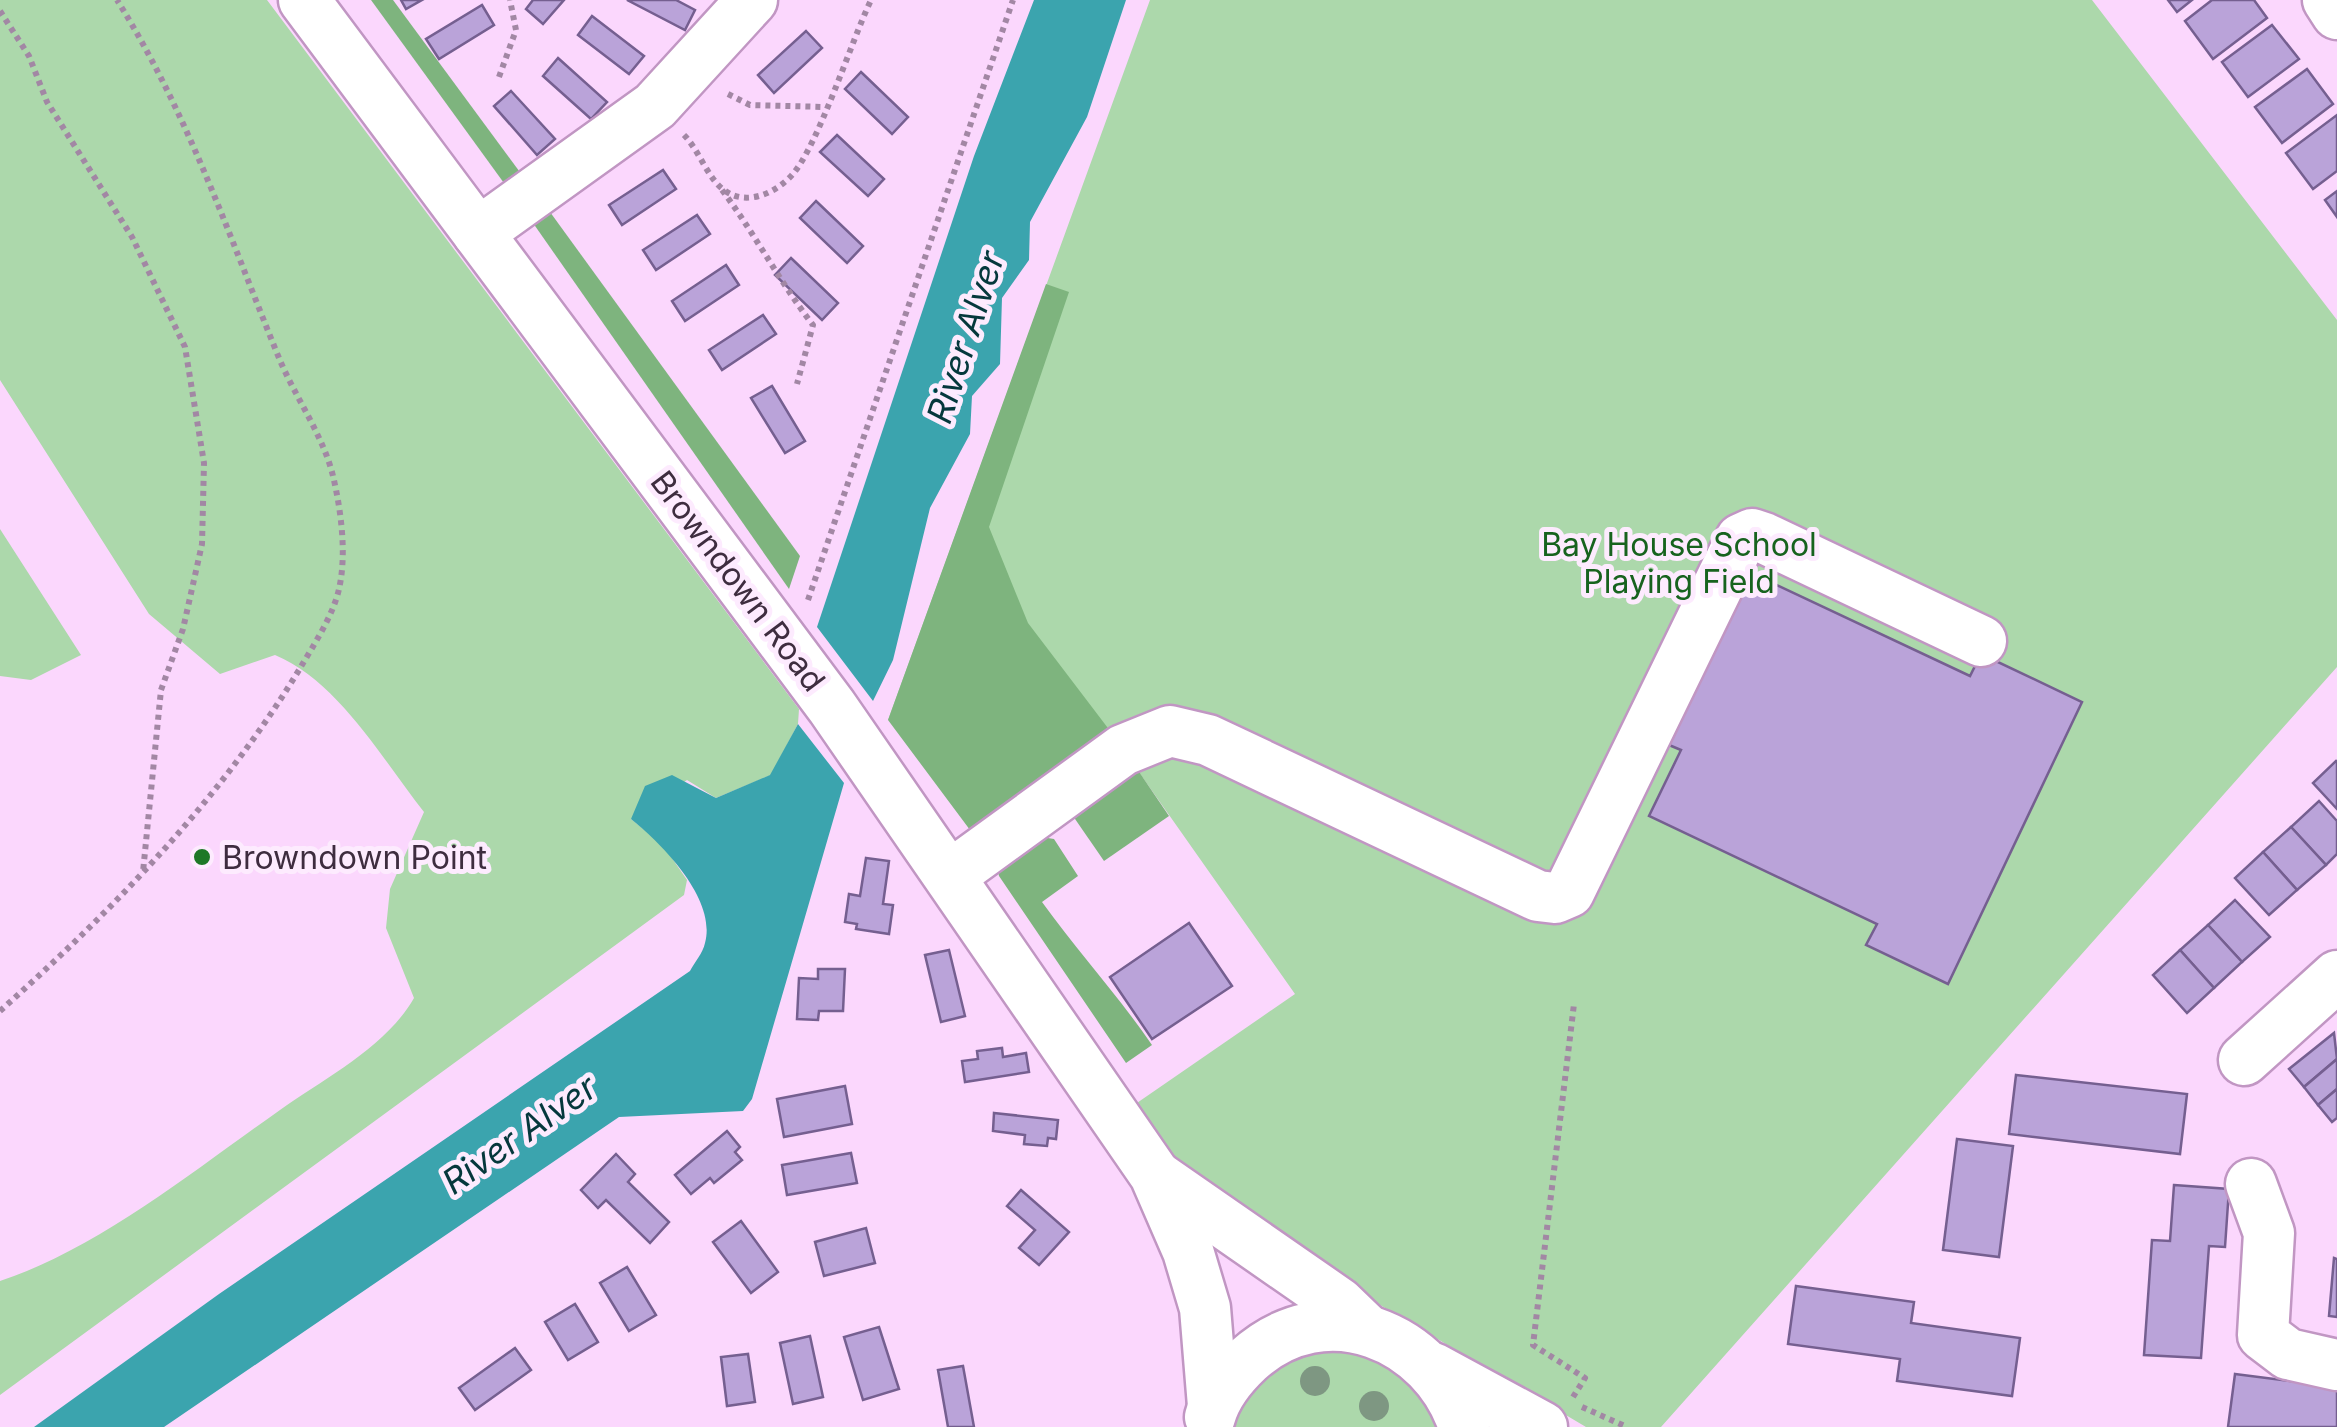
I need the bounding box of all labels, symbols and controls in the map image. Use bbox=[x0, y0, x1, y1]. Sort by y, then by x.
water label: River Alver bbox=[917, 245, 1013, 428]
street label: Browndown Road bbox=[642, 463, 834, 699]
park label: Bay House School Playing Field bbox=[1541, 525, 1817, 601]
place label: Browndown Point bbox=[222, 838, 487, 877]
marker: Browndown Point bbox=[191, 846, 213, 868]
water label: River Alver bbox=[434, 1065, 605, 1202]

